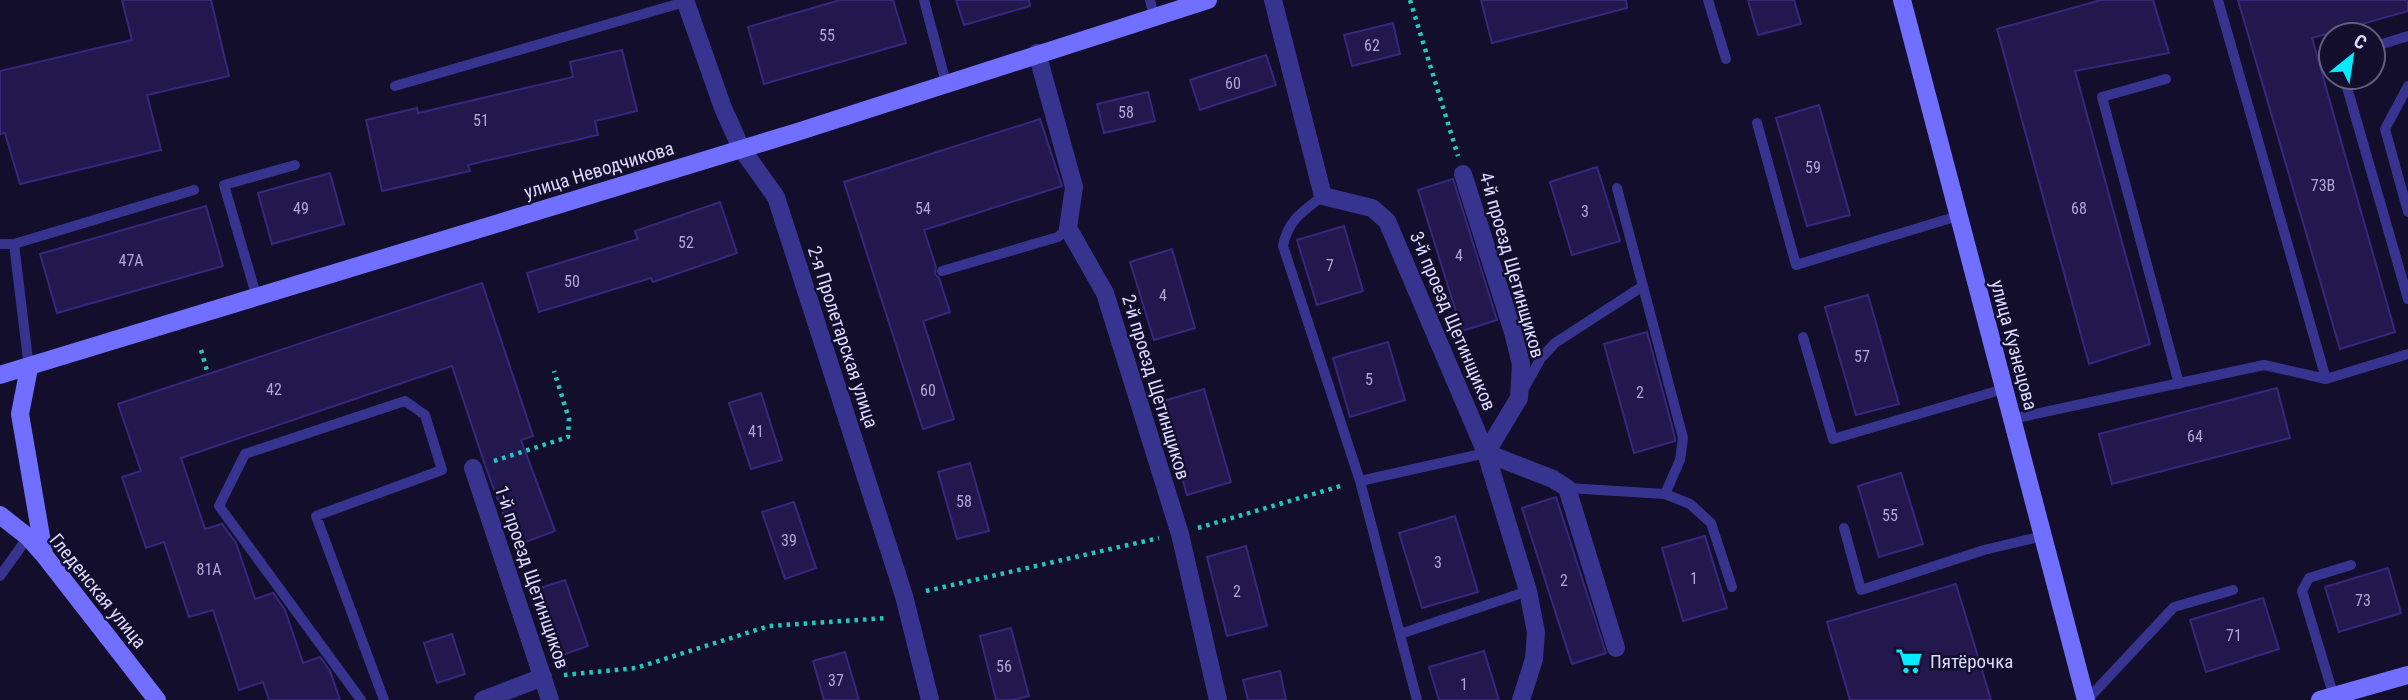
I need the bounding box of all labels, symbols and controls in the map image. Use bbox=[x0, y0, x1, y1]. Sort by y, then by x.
north arrow bbox=[2317, 21, 2387, 91]
house number: 55 bbox=[819, 26, 835, 45]
text: С bbox=[2350, 29, 2371, 54]
house number: 62 bbox=[1364, 36, 1380, 55]
house number: 60 bbox=[1225, 74, 1241, 93]
house number: 58 bbox=[1118, 103, 1134, 122]
house number: 51 bbox=[473, 111, 489, 130]
street label: улица Неводчикова bbox=[521, 136, 677, 204]
house number: 59 bbox=[1805, 158, 1821, 177]
street label: 4-й проезд Щетинщиков bbox=[1474, 169, 1550, 361]
house number: 73В bbox=[2311, 176, 2335, 195]
house number: 49 bbox=[293, 199, 309, 218]
house number: 54 bbox=[915, 199, 931, 218]
house number: 68 bbox=[2071, 199, 2087, 218]
house number: 3 bbox=[1581, 202, 1589, 221]
street label: 3-й проезд Щетинщиков bbox=[1405, 228, 1501, 414]
house number: 52 bbox=[678, 233, 694, 252]
street label: 2-я Пролетарская улица bbox=[803, 243, 883, 431]
house number: 4 bbox=[1455, 246, 1463, 265]
house number: 47А bbox=[118, 251, 144, 270]
house number: 7 bbox=[1326, 256, 1334, 275]
house number: 50 bbox=[564, 272, 580, 291]
street label: улица Кузнецова bbox=[1986, 277, 2042, 413]
house number: 4 bbox=[1159, 286, 1167, 305]
street label: 2-й проезд Щетинщиков bbox=[1117, 292, 1195, 482]
house number: 57 bbox=[1854, 347, 1870, 366]
house number: 5 bbox=[1365, 370, 1373, 389]
house number: 42 bbox=[266, 380, 282, 399]
house number: 60 bbox=[920, 381, 936, 400]
house number: 2 bbox=[1636, 383, 1644, 402]
house number: 41 bbox=[748, 422, 764, 441]
house number: 64 bbox=[2187, 427, 2203, 446]
street label: 1-й проезд Щетинщиков bbox=[490, 482, 574, 672]
house number: 58 bbox=[956, 492, 972, 511]
house number: 55 bbox=[1882, 506, 1898, 525]
street label: Гледенская улица bbox=[45, 529, 151, 653]
house number: 39 bbox=[781, 531, 797, 550]
house number: 3 bbox=[1434, 553, 1442, 572]
house number: 81А bbox=[196, 560, 222, 579]
house number: 1 bbox=[1690, 569, 1698, 588]
house number: 2 bbox=[1560, 571, 1568, 590]
house number: 2 bbox=[1233, 582, 1241, 601]
house number: 73 bbox=[2355, 591, 2371, 610]
house number: 71 bbox=[2226, 626, 2242, 645]
supermarket icon: Пятёрочка bbox=[1894, 646, 1924, 676]
place label: Пятёрочка bbox=[1930, 650, 2013, 673]
house number: 56 bbox=[996, 657, 1012, 676]
house number: 37 bbox=[828, 671, 844, 690]
house number: 1 bbox=[1460, 675, 1468, 694]

